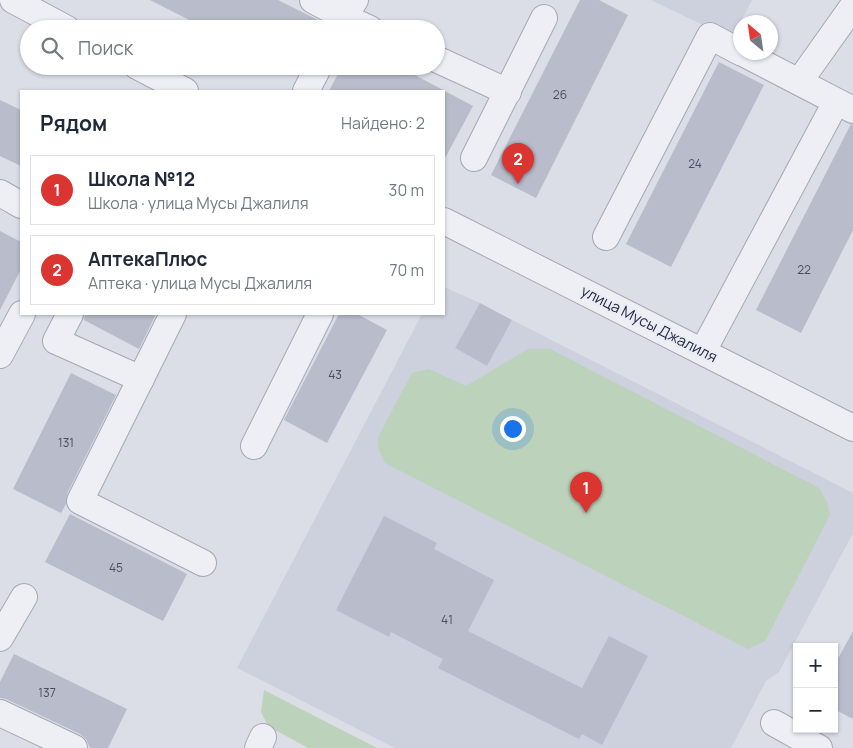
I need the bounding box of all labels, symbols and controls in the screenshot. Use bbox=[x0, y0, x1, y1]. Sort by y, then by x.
north arrow bbox=[733, 15, 778, 60]
search box bbox=[20, 20, 445, 75]
icon: search bbox=[38, 34, 66, 62]
text: Поиск bbox=[78, 35, 133, 61]
house number: 26 bbox=[553, 86, 567, 103]
text: Рядом bbox=[40, 109, 107, 137]
text: Найдено: 2 bbox=[341, 112, 425, 134]
pin: 2 bbox=[502, 143, 534, 184]
house number: 24 bbox=[688, 155, 702, 172]
text: Школа №12 bbox=[88, 166, 195, 192]
text: 1 bbox=[53, 179, 61, 201]
text: 30 m bbox=[389, 179, 424, 201]
text: Школа · улица Мусы Джалиля bbox=[88, 192, 309, 214]
text: АптекаПлюс bbox=[88, 246, 207, 272]
text: 2 bbox=[52, 259, 62, 281]
text: 70 m bbox=[389, 259, 424, 281]
house number: 22 bbox=[797, 261, 811, 278]
text: Аптека · улица Мусы Джалиля bbox=[88, 272, 312, 294]
street label: улица Мусы Джалиля bbox=[577, 280, 721, 367]
house number: 43 bbox=[328, 366, 342, 383]
your location bbox=[500, 416, 526, 442]
house number: 131 bbox=[58, 434, 74, 451]
pin: 1 bbox=[570, 472, 602, 513]
house number: 45 bbox=[109, 559, 123, 576]
house number: 41 bbox=[441, 611, 453, 628]
map controls bbox=[793, 643, 838, 733]
button: + bbox=[793, 643, 838, 688]
house number: 137 bbox=[38, 684, 56, 701]
button: − bbox=[793, 688, 838, 733]

